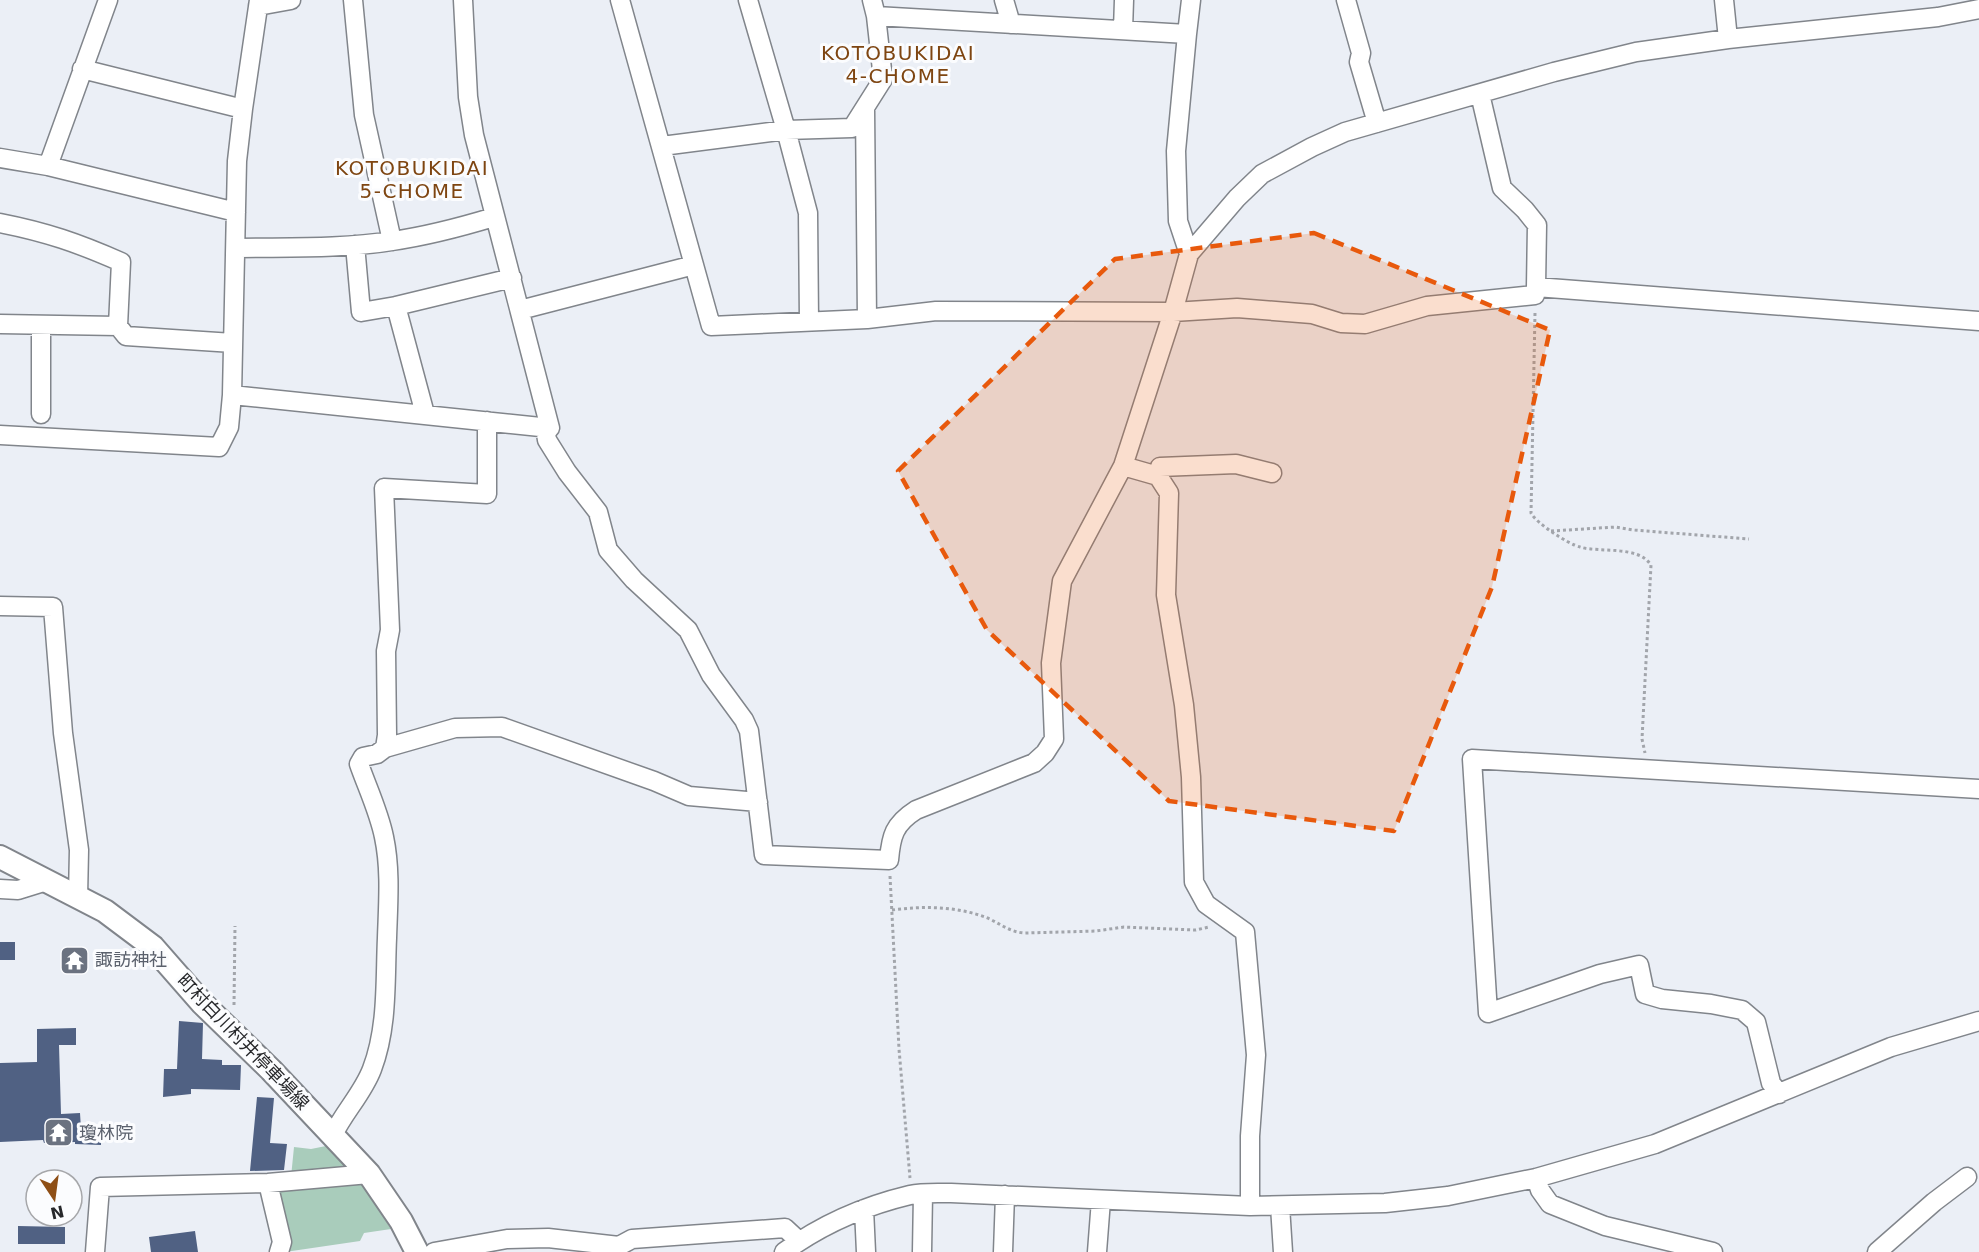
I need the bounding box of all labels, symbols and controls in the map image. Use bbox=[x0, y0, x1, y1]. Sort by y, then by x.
district label: KOTOBUKIDAI 4-CHOME bbox=[821, 41, 975, 88]
district label: KOTOBUKIDAI 5-CHOME bbox=[335, 156, 489, 203]
temple icon: 諏訪神社 bbox=[58, 944, 90, 976]
place label: 諏訪神社 bbox=[95, 949, 167, 970]
street label: 町村白川村井停車場線 bbox=[173, 970, 313, 1114]
temple icon: 瓊林院 bbox=[42, 1117, 74, 1149]
place label: 瓊林院 bbox=[79, 1122, 133, 1143]
north arrow bbox=[24, 1168, 84, 1228]
text: N bbox=[49, 1201, 66, 1223]

